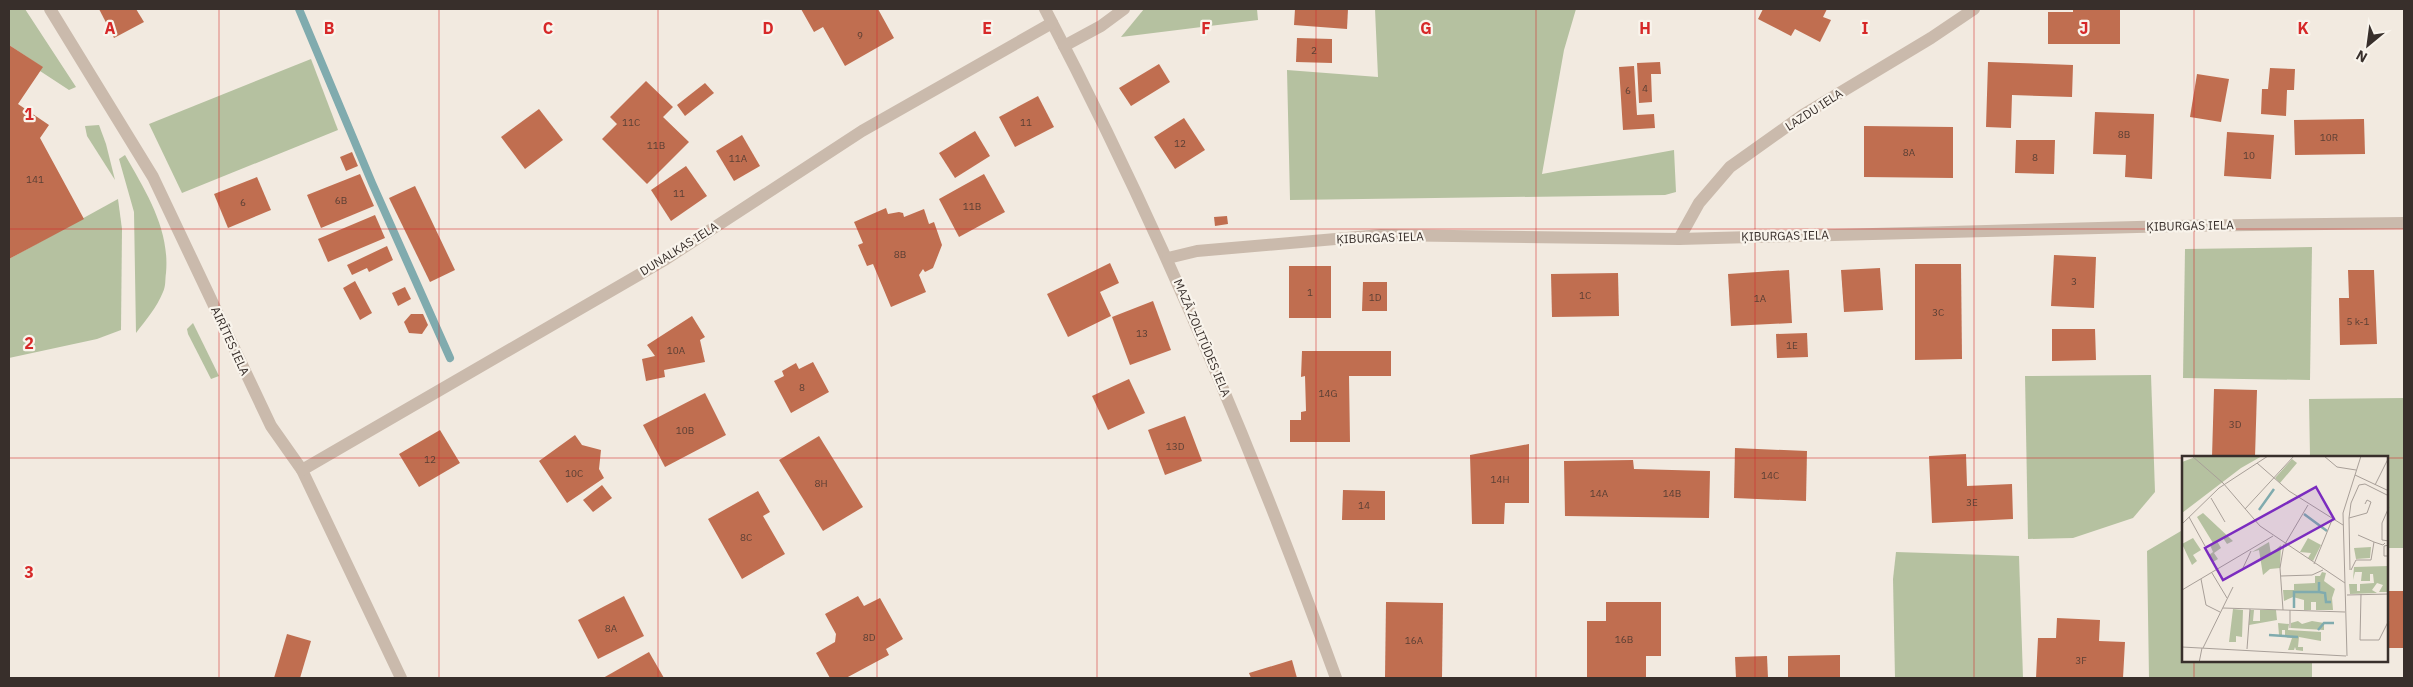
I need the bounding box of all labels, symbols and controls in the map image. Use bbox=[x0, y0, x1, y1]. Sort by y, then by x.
text: A bbox=[105, 18, 116, 38]
text: B bbox=[324, 18, 335, 38]
text: C bbox=[543, 18, 553, 38]
text: D bbox=[762, 18, 774, 38]
text: E bbox=[982, 18, 992, 38]
text: F bbox=[1201, 18, 1211, 38]
text: G bbox=[1420, 18, 1432, 38]
text: H bbox=[1639, 18, 1651, 38]
text: I bbox=[1862, 18, 1869, 38]
text: J bbox=[2080, 18, 2088, 38]
text: K bbox=[2297, 18, 2309, 38]
north arrow bbox=[2343, 20, 2393, 70]
house number: 9 bbox=[857, 29, 863, 42]
house number: 2 bbox=[1311, 44, 1317, 57]
text: N bbox=[2353, 46, 2370, 67]
house number: 4 bbox=[1642, 82, 1648, 95]
house number: 6 bbox=[1625, 84, 1631, 97]
street label: LAZDU IELA bbox=[1782, 85, 1846, 134]
text: 1 bbox=[24, 104, 34, 124]
house number: 11C bbox=[622, 116, 640, 129]
house number: 11 bbox=[1020, 116, 1032, 129]
house number: 8B bbox=[2118, 128, 2130, 141]
house number: 10R bbox=[2320, 131, 2338, 144]
house number: 12 bbox=[1174, 137, 1186, 150]
house number: 11B bbox=[647, 139, 665, 152]
house number: 8A bbox=[1903, 146, 1916, 159]
house number: 10 bbox=[2243, 149, 2255, 162]
house number: 8 bbox=[2032, 151, 2038, 164]
house number: 11A bbox=[729, 152, 748, 165]
house number: 141 bbox=[26, 173, 44, 186]
house number: 11 bbox=[673, 187, 685, 200]
house number: 6B bbox=[335, 194, 347, 207]
house number: 6 bbox=[240, 196, 246, 209]
house number: 11B bbox=[963, 200, 981, 213]
street label: ĶIBURGAS IELA bbox=[2146, 217, 2234, 234]
street label: DUNALKAS IELA bbox=[637, 218, 721, 279]
street label: ĶIBURGAS IELA bbox=[1741, 227, 1829, 244]
street label: ĶIBURGAS IELA bbox=[1336, 228, 1424, 247]
house number: 8B bbox=[894, 248, 906, 261]
house number: 3 bbox=[2071, 275, 2077, 288]
street label: MAZĀ ZOLITŪDES IELA bbox=[1171, 277, 1234, 399]
house number: 1 bbox=[1307, 286, 1313, 299]
house number: 1C bbox=[1579, 289, 1591, 302]
house number: 1D bbox=[1369, 291, 1382, 304]
house number: 1A bbox=[1754, 292, 1767, 305]
street label: AIRĪTES IELA bbox=[208, 304, 253, 378]
house number: 3C bbox=[1932, 306, 1944, 319]
house number: 5 k-1 bbox=[2346, 315, 2370, 328]
house number: 13 bbox=[1136, 327, 1148, 340]
text: 2 bbox=[24, 333, 34, 353]
house number: 1E bbox=[1786, 339, 1798, 352]
house number: 10A bbox=[667, 344, 686, 357]
house number: 8 bbox=[799, 381, 805, 394]
house number: 14G bbox=[1319, 387, 1338, 400]
house number: 3D bbox=[2229, 418, 2242, 431]
house number: 10B bbox=[676, 424, 694, 437]
house number: 13D bbox=[1166, 440, 1185, 453]
house number: 12 bbox=[424, 453, 436, 466]
inset map bbox=[2182, 456, 2388, 662]
house number: 10C bbox=[565, 467, 583, 480]
house number: 14C bbox=[1761, 469, 1779, 482]
house number: 14H bbox=[1490, 473, 1510, 486]
house number: 8H bbox=[814, 477, 828, 490]
house number: 14A bbox=[1590, 487, 1609, 500]
house number: 14B bbox=[1663, 487, 1681, 500]
house number: 3E bbox=[1966, 496, 1978, 509]
house number: 14 bbox=[1358, 499, 1370, 512]
house number: 8C bbox=[740, 531, 752, 544]
text: 3 bbox=[24, 562, 34, 582]
house number: 8A bbox=[605, 622, 618, 635]
house number: 8D bbox=[863, 631, 876, 644]
house number: 16B bbox=[1615, 633, 1633, 646]
house number: 16A bbox=[1405, 634, 1424, 647]
house number: 3F bbox=[2075, 654, 2087, 667]

